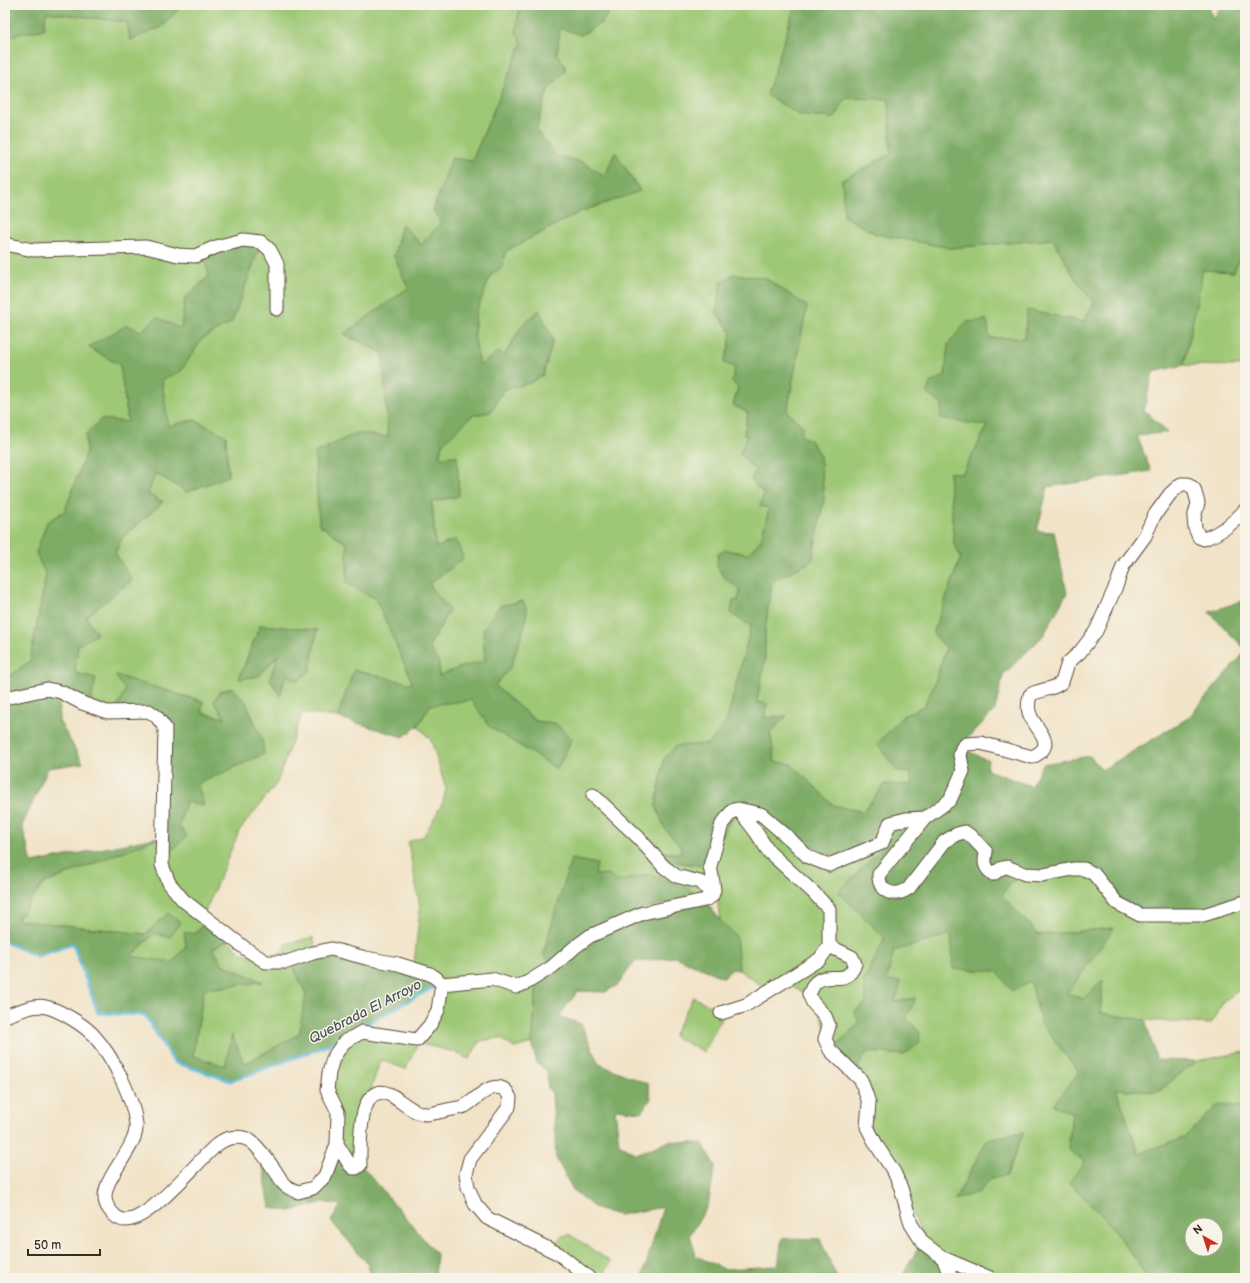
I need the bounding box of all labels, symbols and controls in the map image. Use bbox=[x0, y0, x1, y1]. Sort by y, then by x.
water label: Quebrada El Arroyo bbox=[306, 976, 424, 1047]
north arrow bbox=[1184, 1217, 1224, 1257]
text: N bbox=[1191, 1222, 1205, 1237]
scale bar bbox=[28, 1231, 100, 1257]
text: 50 m bbox=[34, 1238, 61, 1253]

